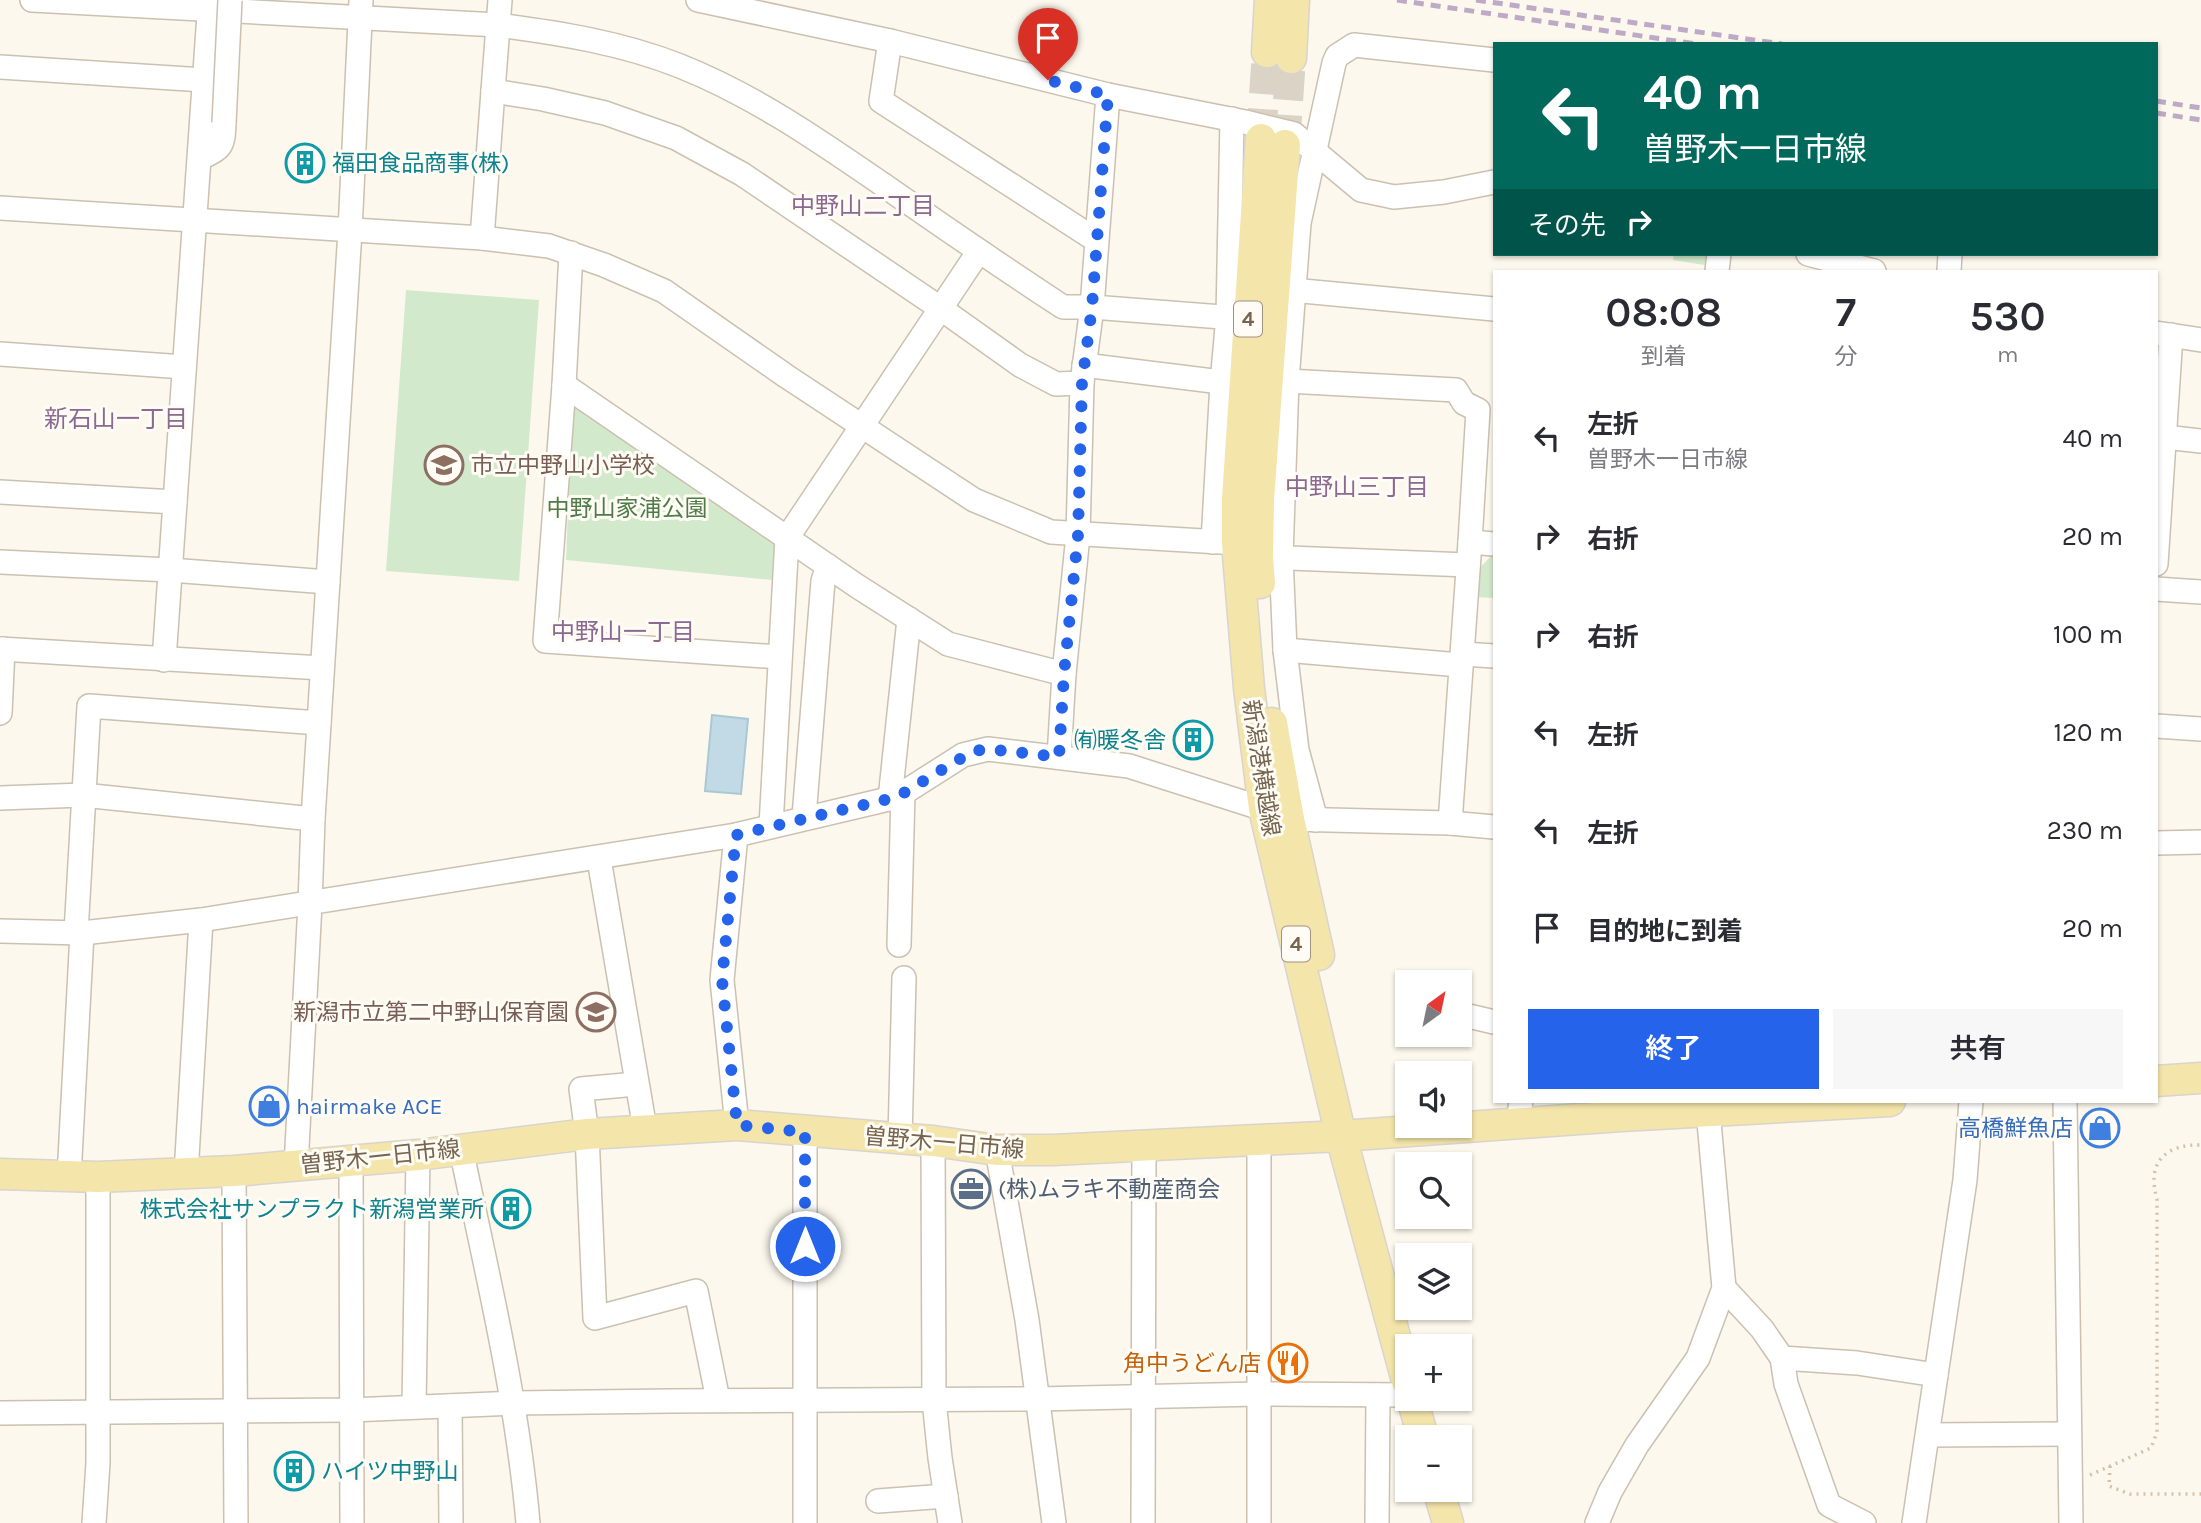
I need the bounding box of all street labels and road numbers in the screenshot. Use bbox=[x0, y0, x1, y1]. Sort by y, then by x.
road number: 4 bbox=[1234, 302, 1262, 336]
street label: 新潟港横越線 bbox=[1237, 698, 1285, 838]
road number: 4 bbox=[1282, 926, 1310, 962]
street label: 曽野木一日市線 bbox=[863, 1123, 1025, 1163]
street label: 曽野木一日市線 bbox=[299, 1135, 461, 1179]

